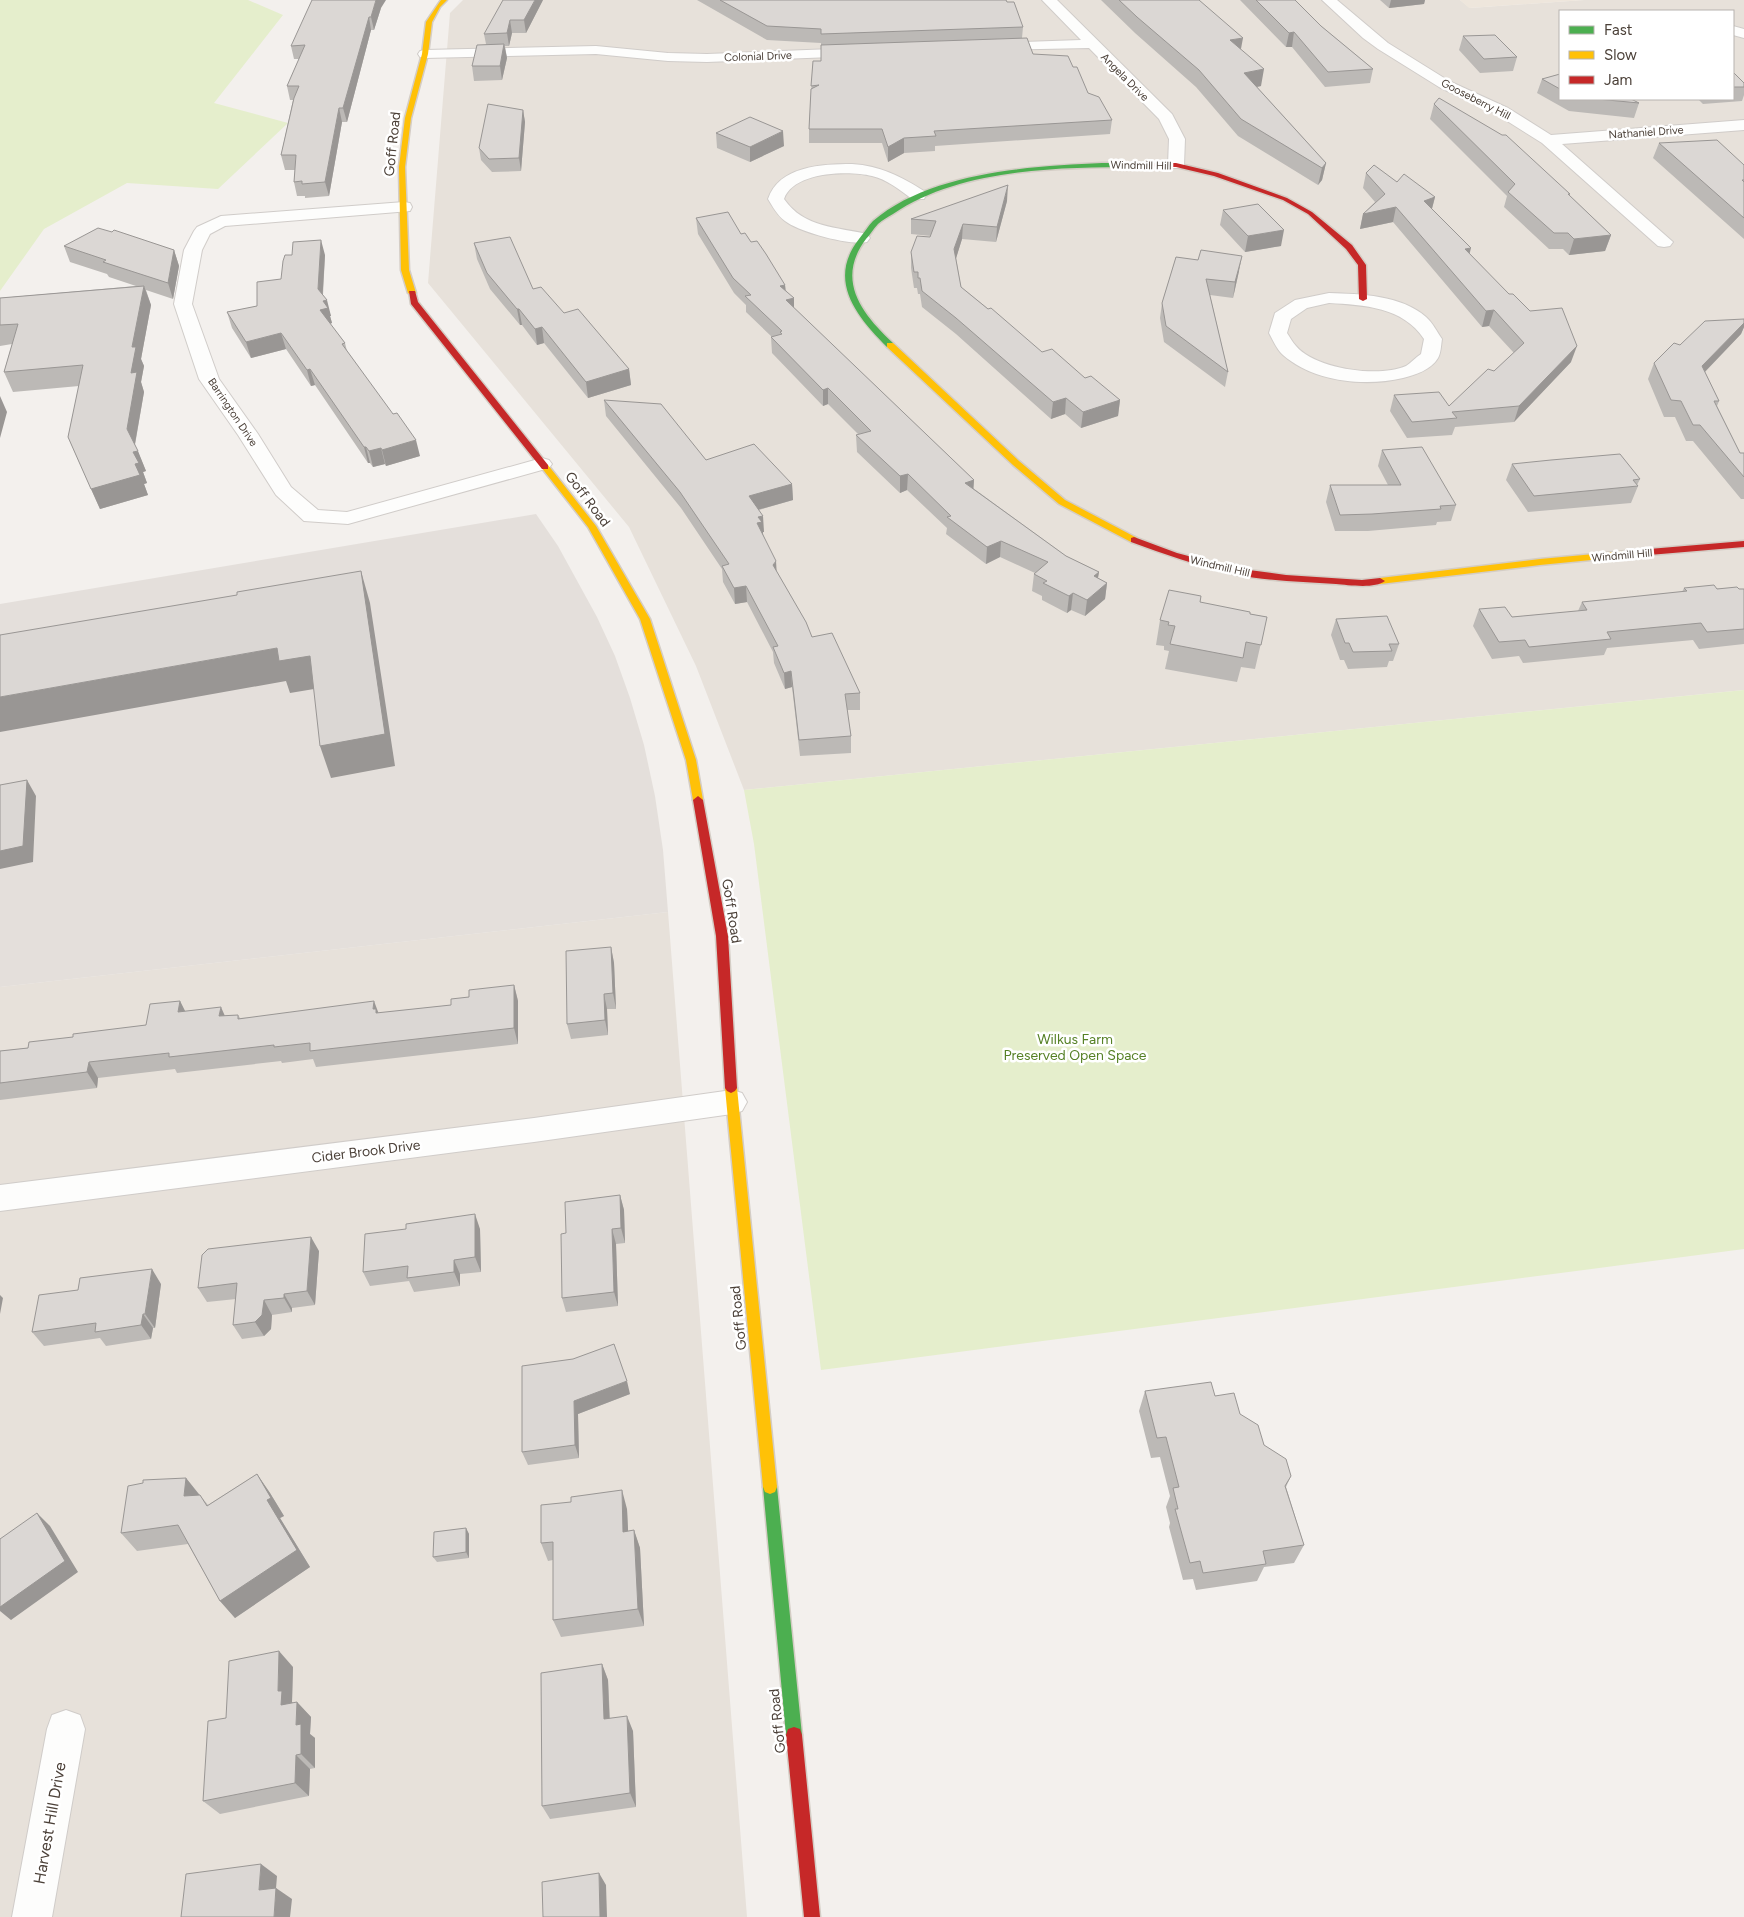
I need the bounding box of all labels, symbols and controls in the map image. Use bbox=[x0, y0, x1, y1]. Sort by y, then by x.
legend bbox=[1559, 10, 1734, 100]
text: Fast bbox=[1604, 21, 1633, 39]
text: Slow bbox=[1604, 46, 1637, 64]
street label: Colonial Drive bbox=[724, 49, 792, 64]
street label: Angela Drive bbox=[1098, 51, 1151, 104]
text: Jam bbox=[1604, 71, 1632, 89]
street label: Gooseberry Hill bbox=[1439, 76, 1513, 123]
street label: Goff Road bbox=[381, 111, 404, 177]
street label: Nathaniel Drive bbox=[1608, 123, 1684, 142]
street label: Windmill Hill bbox=[1110, 158, 1172, 173]
street label: Barrington Drive bbox=[205, 376, 260, 449]
street label: Goff Road bbox=[561, 468, 614, 530]
street label: Windmill Hill bbox=[1591, 546, 1653, 565]
street label: Windmill Hill bbox=[1189, 553, 1251, 580]
street label: Goff Road bbox=[718, 878, 745, 944]
park label: Wilkus Farm Preserved Open Space bbox=[1003, 1031, 1147, 1064]
street label: Cider Brook Drive bbox=[311, 1136, 422, 1167]
street label: Goff Road bbox=[727, 1285, 750, 1351]
street label: Goff Road bbox=[766, 1688, 789, 1754]
street label: Harvest Hill Drive bbox=[29, 1760, 70, 1886]

